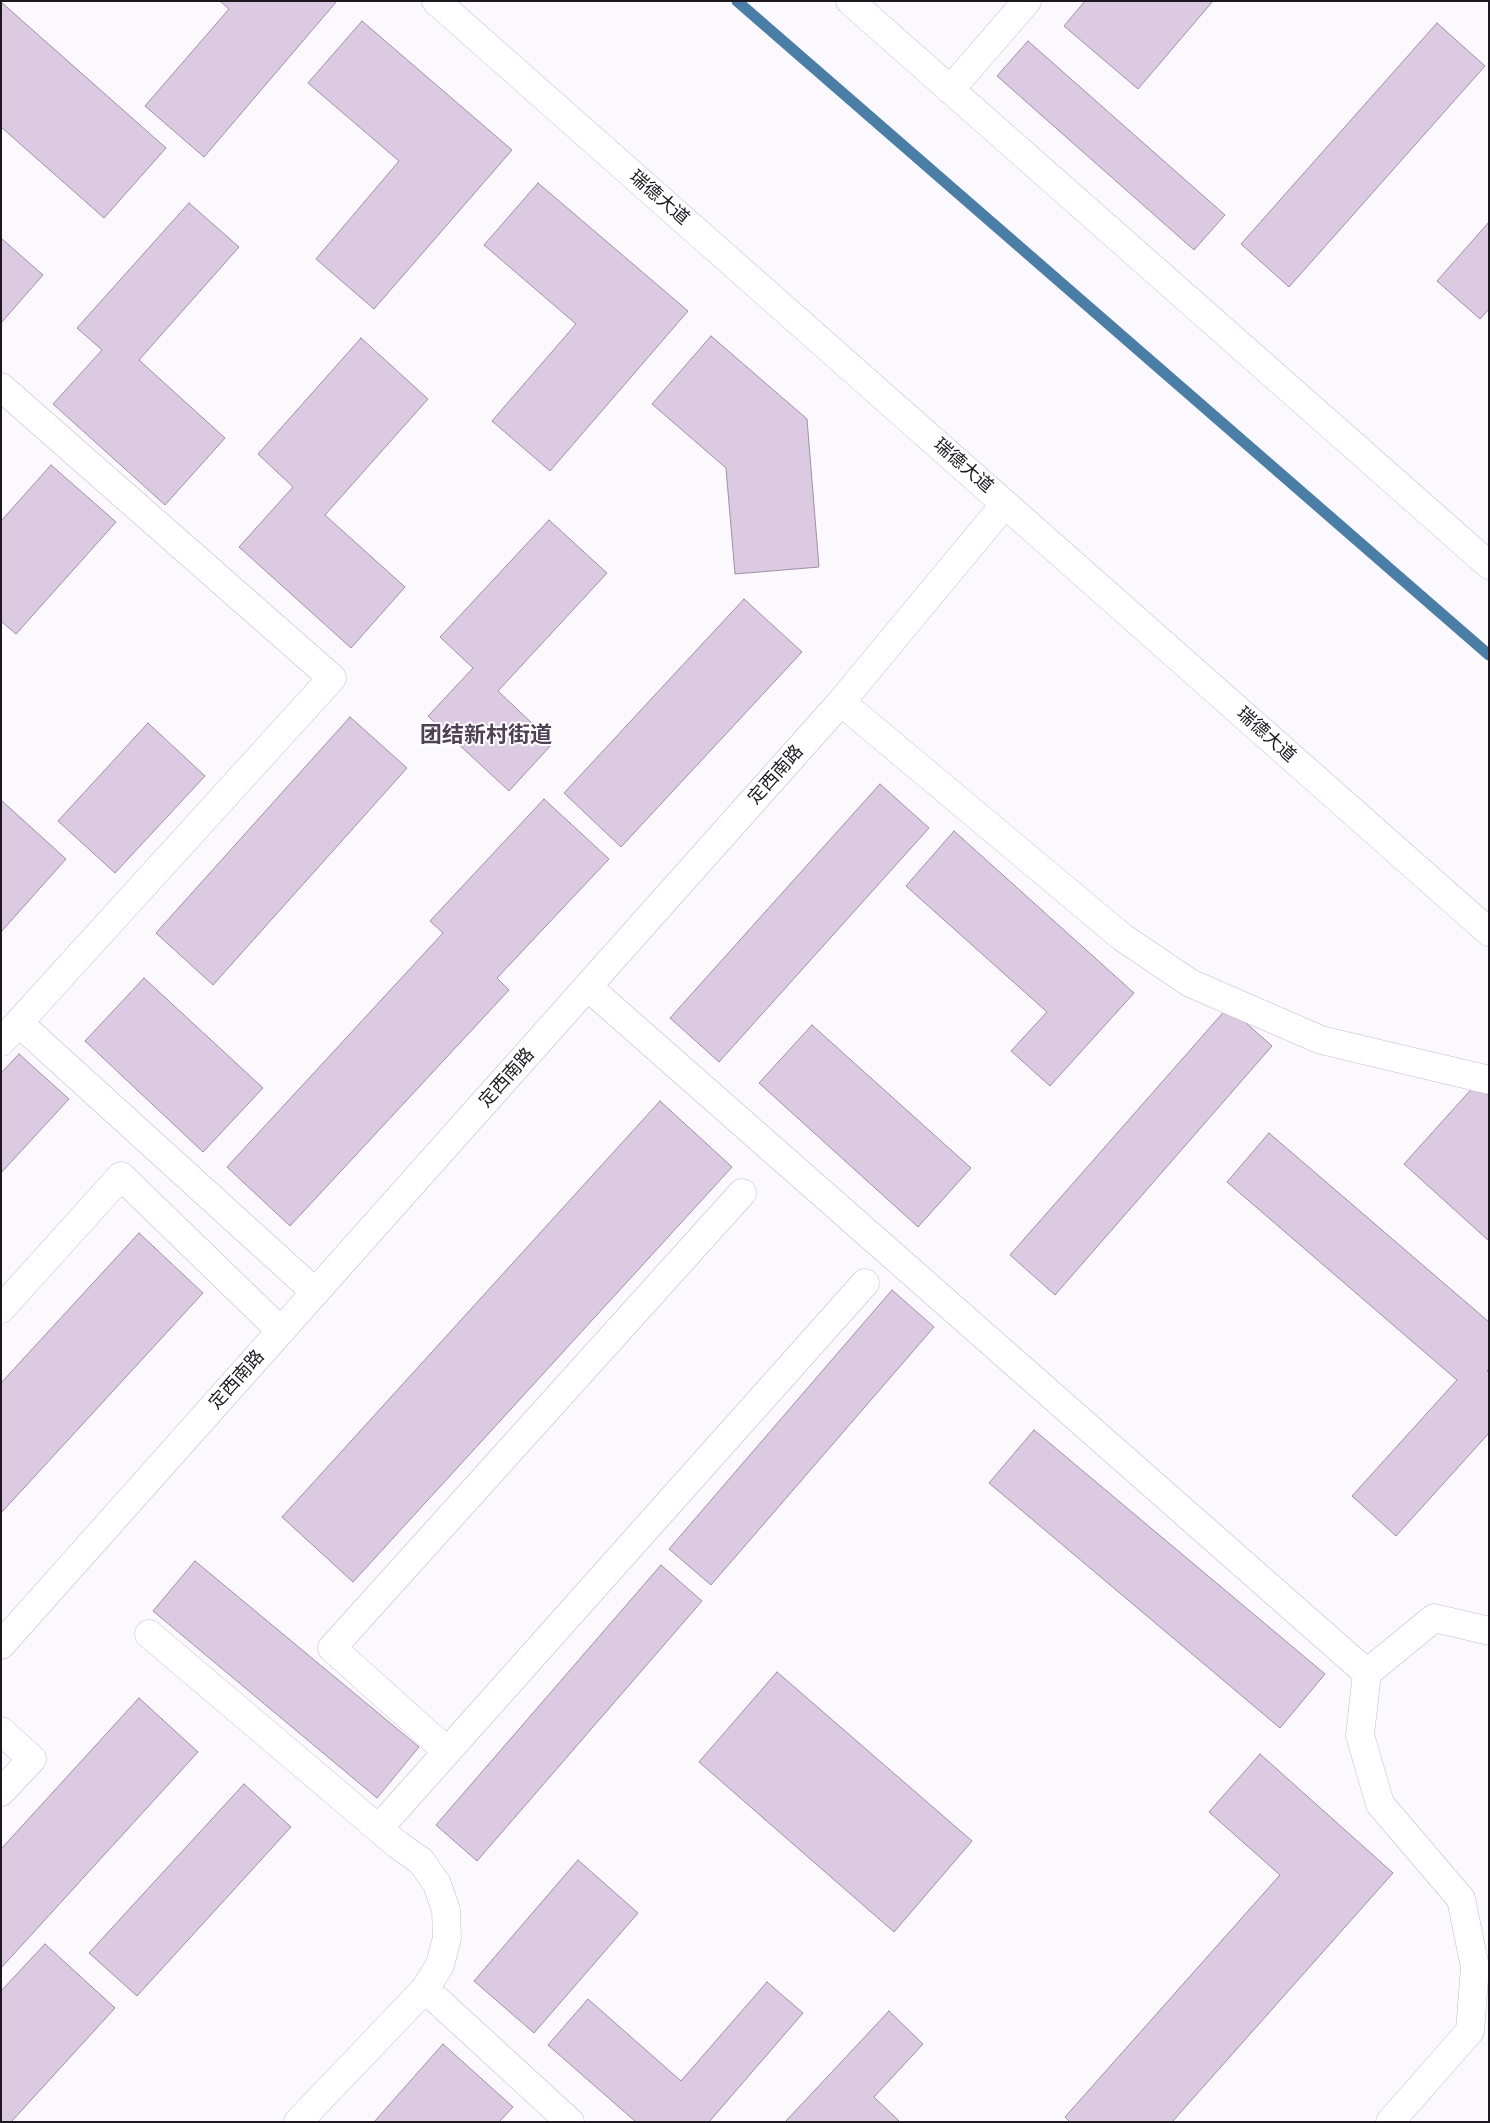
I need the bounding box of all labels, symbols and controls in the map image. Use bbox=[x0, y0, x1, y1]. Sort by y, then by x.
street label: 瑞德大道 bbox=[625, 166, 693, 230]
street label: 瑞德大道 bbox=[929, 434, 997, 498]
street label: 瑞德大道 bbox=[1232, 703, 1300, 767]
district label: 团结新村街道 bbox=[420, 723, 552, 749]
street label: 定西南路 bbox=[744, 741, 808, 809]
street label: 定西南路 bbox=[475, 1044, 539, 1112]
street label: 定西南路 bbox=[205, 1346, 269, 1414]

